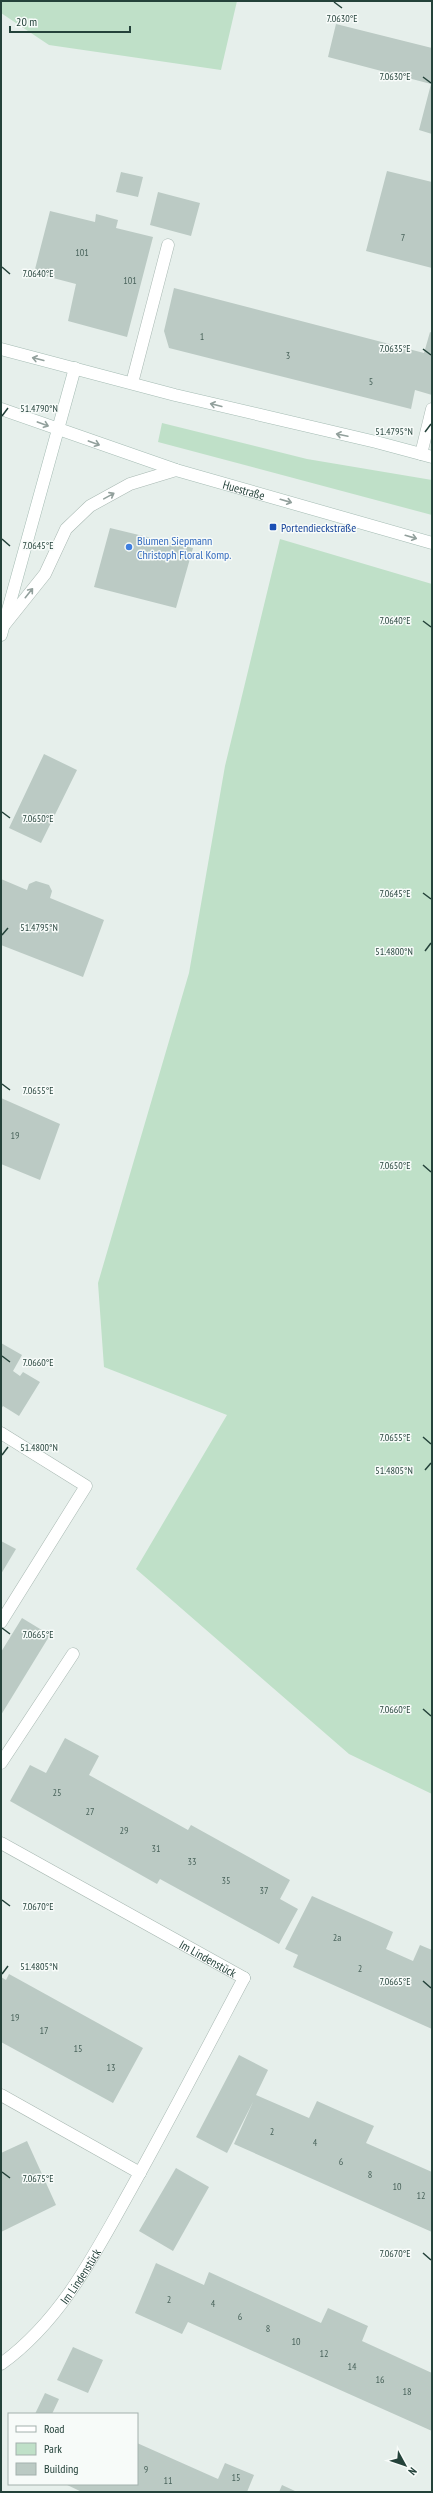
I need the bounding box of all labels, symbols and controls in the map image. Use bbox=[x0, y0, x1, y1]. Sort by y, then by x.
scale bar bbox=[10, 8, 130, 34]
text: 7.0630°E bbox=[326, 12, 358, 25]
text: 20 m bbox=[16, 14, 37, 29]
text: 7.0630°E bbox=[379, 70, 411, 83]
house number: 7 bbox=[401, 231, 405, 244]
house number: 101 bbox=[75, 246, 89, 259]
text: 7.0640°E bbox=[22, 267, 54, 280]
house number: 101 bbox=[123, 274, 137, 287]
house number: 1 bbox=[200, 330, 204, 343]
text: 7.0635°E bbox=[379, 342, 411, 355]
house number: 3 bbox=[286, 349, 290, 362]
one-way arrow bbox=[32, 354, 45, 362]
house number: 5 bbox=[369, 375, 373, 388]
one-way arrow bbox=[209, 401, 222, 409]
text: 51.4790°N bbox=[20, 402, 58, 415]
one-way arrow bbox=[36, 421, 49, 428]
text: 51.4795°N bbox=[375, 425, 413, 438]
one-way arrow bbox=[336, 430, 349, 438]
one-way arrow bbox=[88, 440, 101, 447]
street label: Huestraße bbox=[221, 476, 267, 502]
one-way arrow bbox=[103, 491, 115, 499]
one-way arrow bbox=[279, 498, 292, 505]
place label: Portendieckstraße bbox=[281, 520, 356, 535]
marker: Portendieckstraße bbox=[268, 522, 278, 532]
place label: Blumen Siepmann Christoph Floral Komp. bbox=[137, 533, 231, 562]
one-way arrow bbox=[404, 533, 417, 541]
text: 7.0645°E bbox=[22, 539, 54, 552]
marker: Blumen Siepmann Christoph Floral Komp. bbox=[124, 542, 134, 552]
one-way arrow bbox=[25, 588, 33, 599]
text: 7.0640°E bbox=[379, 614, 411, 627]
text: 7.0650°E bbox=[22, 812, 54, 825]
text: 7.0645°E bbox=[379, 887, 411, 900]
text: 51.4795°N bbox=[20, 921, 58, 934]
text: 51.4800°N bbox=[375, 945, 413, 958]
text: 7.0655°E bbox=[22, 1084, 54, 1097]
house number: 19 bbox=[11, 1129, 20, 1142]
text: 7.0650°E bbox=[379, 1159, 411, 1172]
text: 7.0660°E bbox=[22, 1356, 54, 1369]
text: 7.0655°E bbox=[379, 1431, 411, 1444]
text: 51.4800°N bbox=[20, 1441, 58, 1454]
text: 51.4805°N bbox=[375, 1464, 413, 1477]
text: 7.0665°E bbox=[22, 1628, 54, 1641]
text: 7.0660°E bbox=[379, 1703, 411, 1716]
house number: 25 bbox=[53, 1786, 62, 1799]
house number: 27 bbox=[86, 1805, 95, 1818]
house number: 29 bbox=[120, 1824, 129, 1837]
house number: 31 bbox=[152, 1842, 161, 1855]
house number: 33 bbox=[188, 1855, 197, 1868]
house number: 35 bbox=[222, 1874, 231, 1887]
house number: 37 bbox=[260, 1884, 269, 1897]
text: 7.0670°E bbox=[22, 1900, 54, 1913]
house number: 2a bbox=[333, 1931, 341, 1944]
street label: Im Lindenstück bbox=[177, 1936, 240, 1980]
text: 51.4805°N bbox=[20, 1960, 58, 1973]
house number: 2 bbox=[358, 1962, 362, 1975]
text: 7.0665°E bbox=[379, 1975, 411, 1988]
house number: 19 bbox=[11, 2011, 20, 2024]
house number: 17 bbox=[40, 2024, 49, 2037]
house number: 15 bbox=[74, 2042, 83, 2055]
house number: 13 bbox=[107, 2061, 116, 2074]
house number: 2 bbox=[270, 2125, 274, 2138]
house number: 4 bbox=[313, 2136, 318, 2149]
house number: 6 bbox=[339, 2155, 344, 2168]
house number: 8 bbox=[368, 2168, 372, 2181]
text: 7.0675°E bbox=[22, 2172, 54, 2185]
house number: 10 bbox=[393, 2180, 402, 2193]
house number: 12 bbox=[417, 2189, 426, 2202]
street label: Im Lindenstück bbox=[56, 2245, 104, 2307]
text: 7.0670°E bbox=[379, 2247, 411, 2260]
house number: 2 bbox=[167, 2293, 171, 2306]
house number: 4 bbox=[211, 2297, 216, 2310]
house number: 6 bbox=[238, 2310, 243, 2323]
house number: 8 bbox=[266, 2322, 270, 2335]
house number: 10 bbox=[292, 2335, 301, 2348]
house number: 12 bbox=[320, 2347, 329, 2360]
house number: 14 bbox=[348, 2360, 357, 2373]
house number: 16 bbox=[376, 2373, 385, 2386]
house number: 18 bbox=[403, 2385, 412, 2398]
legend bbox=[8, 2413, 138, 2485]
text: Road bbox=[44, 2421, 64, 2436]
text: Park bbox=[44, 2441, 62, 2456]
north arrow bbox=[385, 2445, 425, 2485]
text: Building bbox=[44, 2461, 79, 2476]
house number: 9 bbox=[144, 2463, 148, 2476]
text: N bbox=[405, 2465, 420, 2478]
house number: 15 bbox=[232, 2471, 241, 2484]
house number: 11 bbox=[164, 2474, 173, 2487]

